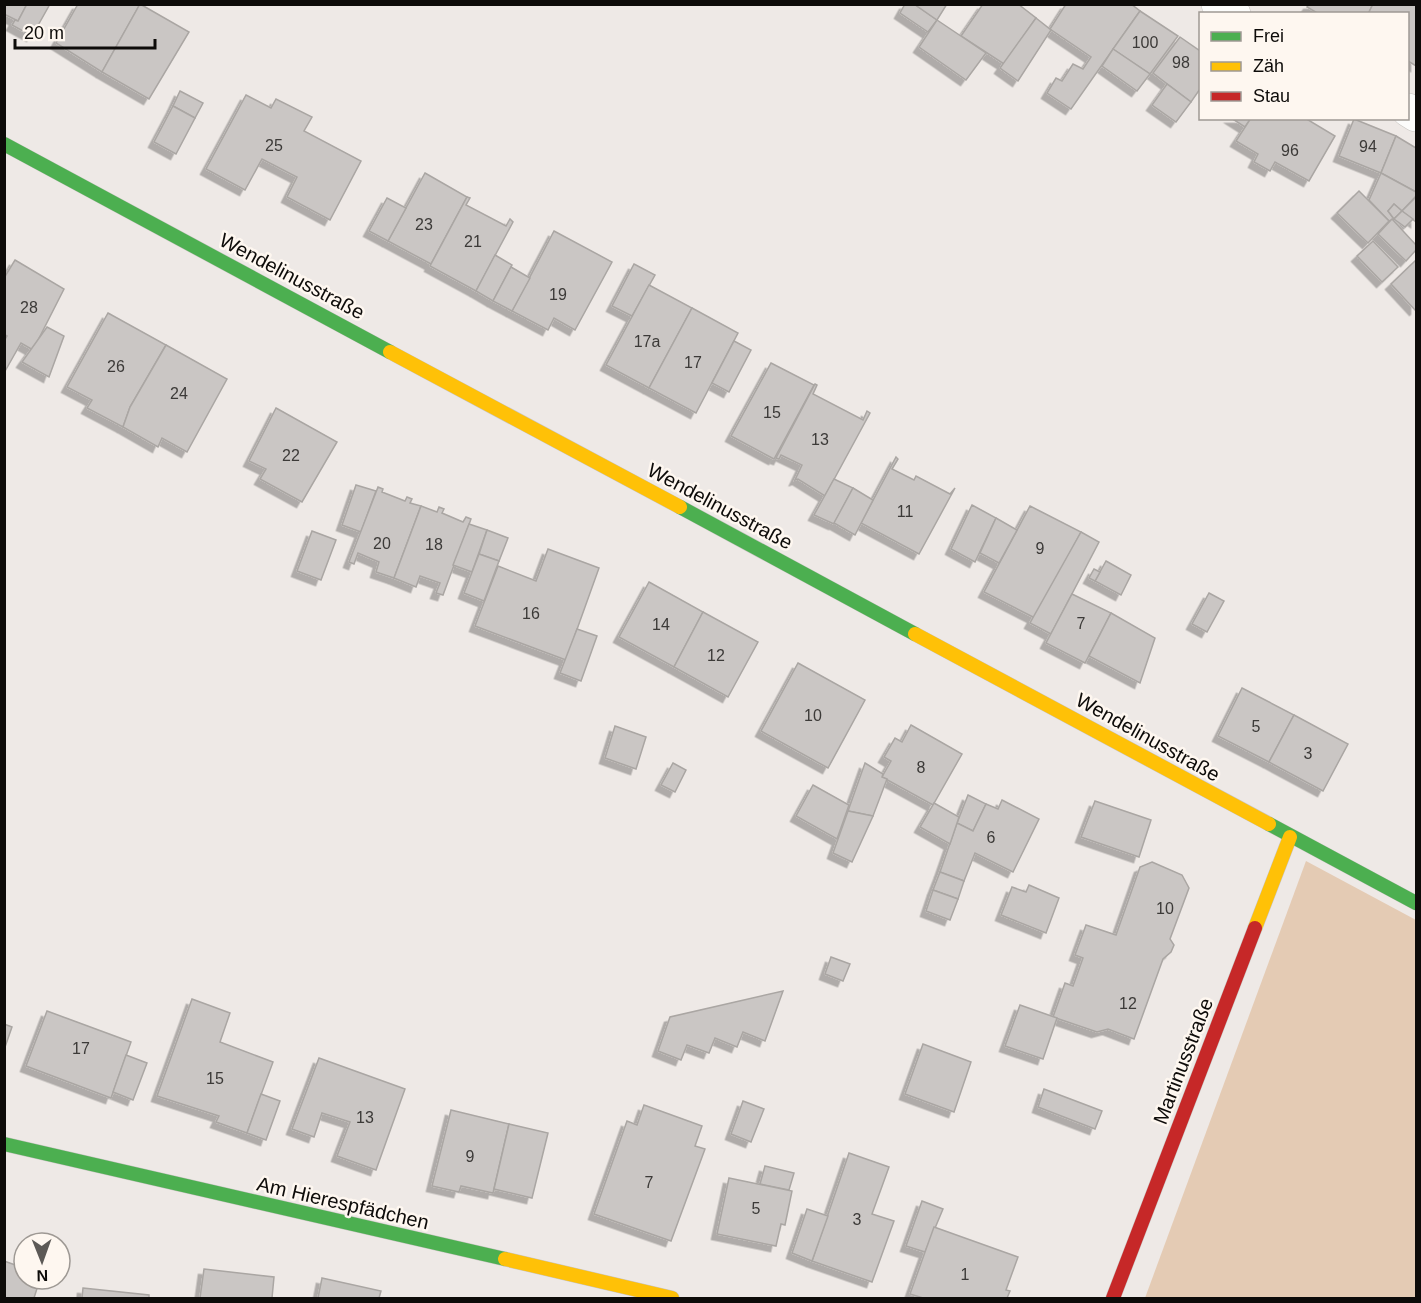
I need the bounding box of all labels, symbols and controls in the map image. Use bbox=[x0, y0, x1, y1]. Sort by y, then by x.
scale bar bbox=[15, 12, 154, 50]
legend bbox=[1199, 12, 1409, 120]
text: 20 m bbox=[24, 23, 64, 43]
text: Frei bbox=[1253, 26, 1284, 46]
house number: 100 bbox=[1132, 34, 1158, 51]
house number: 98 bbox=[1172, 54, 1190, 71]
text: Zäh bbox=[1253, 56, 1284, 76]
text: Stau bbox=[1253, 86, 1290, 106]
house number: 25 bbox=[265, 137, 283, 154]
house number: 94 bbox=[1359, 138, 1377, 155]
house number: 96 bbox=[1281, 142, 1299, 159]
house number: 23 bbox=[415, 216, 433, 233]
street label: Wendelinusstraße bbox=[216, 229, 368, 323]
house number: 21 bbox=[464, 233, 482, 250]
house number: 19 bbox=[549, 286, 567, 303]
house number: 28 bbox=[20, 299, 38, 316]
house number: 17a bbox=[634, 333, 660, 350]
house number: 17 bbox=[684, 354, 702, 371]
house number: 26 bbox=[107, 358, 125, 375]
house number: 24 bbox=[170, 385, 188, 402]
house number: 15 bbox=[763, 404, 781, 421]
house number: 13 bbox=[811, 431, 829, 448]
house number: 22 bbox=[282, 447, 300, 464]
street label: Wendelinusstraße bbox=[644, 459, 796, 553]
house number: 11 bbox=[897, 503, 913, 520]
house number: 20 bbox=[373, 535, 391, 552]
house number: 18 bbox=[425, 536, 443, 553]
house number: 9 bbox=[1036, 540, 1045, 557]
house number: 16 bbox=[522, 605, 540, 622]
house number: 7 bbox=[1077, 615, 1086, 632]
house number: 14 bbox=[652, 616, 670, 633]
house number: 12 bbox=[707, 647, 725, 664]
street label: Wendelinusstraße bbox=[1072, 688, 1224, 786]
house number: 10 bbox=[804, 707, 822, 724]
house number: 5 bbox=[1252, 718, 1261, 735]
house number: 3 bbox=[1304, 745, 1313, 762]
house number: 8 bbox=[917, 759, 926, 776]
house number: 6 bbox=[987, 829, 996, 846]
house number: 10 bbox=[1156, 900, 1174, 917]
house number: 12 bbox=[1119, 995, 1137, 1012]
street label: Martinusstraße bbox=[1149, 995, 1217, 1127]
house number: 17 bbox=[72, 1040, 90, 1057]
house number: 15 bbox=[206, 1070, 224, 1087]
house number: 13 bbox=[356, 1109, 374, 1126]
house number: 9 bbox=[466, 1148, 475, 1165]
street label: Am Hierespfädchen bbox=[255, 1173, 431, 1233]
house number: 7 bbox=[645, 1174, 654, 1191]
house number: 5 bbox=[752, 1200, 761, 1217]
house number: 3 bbox=[853, 1211, 862, 1228]
north arrow bbox=[12, 1231, 72, 1291]
house number: 1 bbox=[961, 1266, 970, 1283]
text: N bbox=[36, 1267, 48, 1284]

